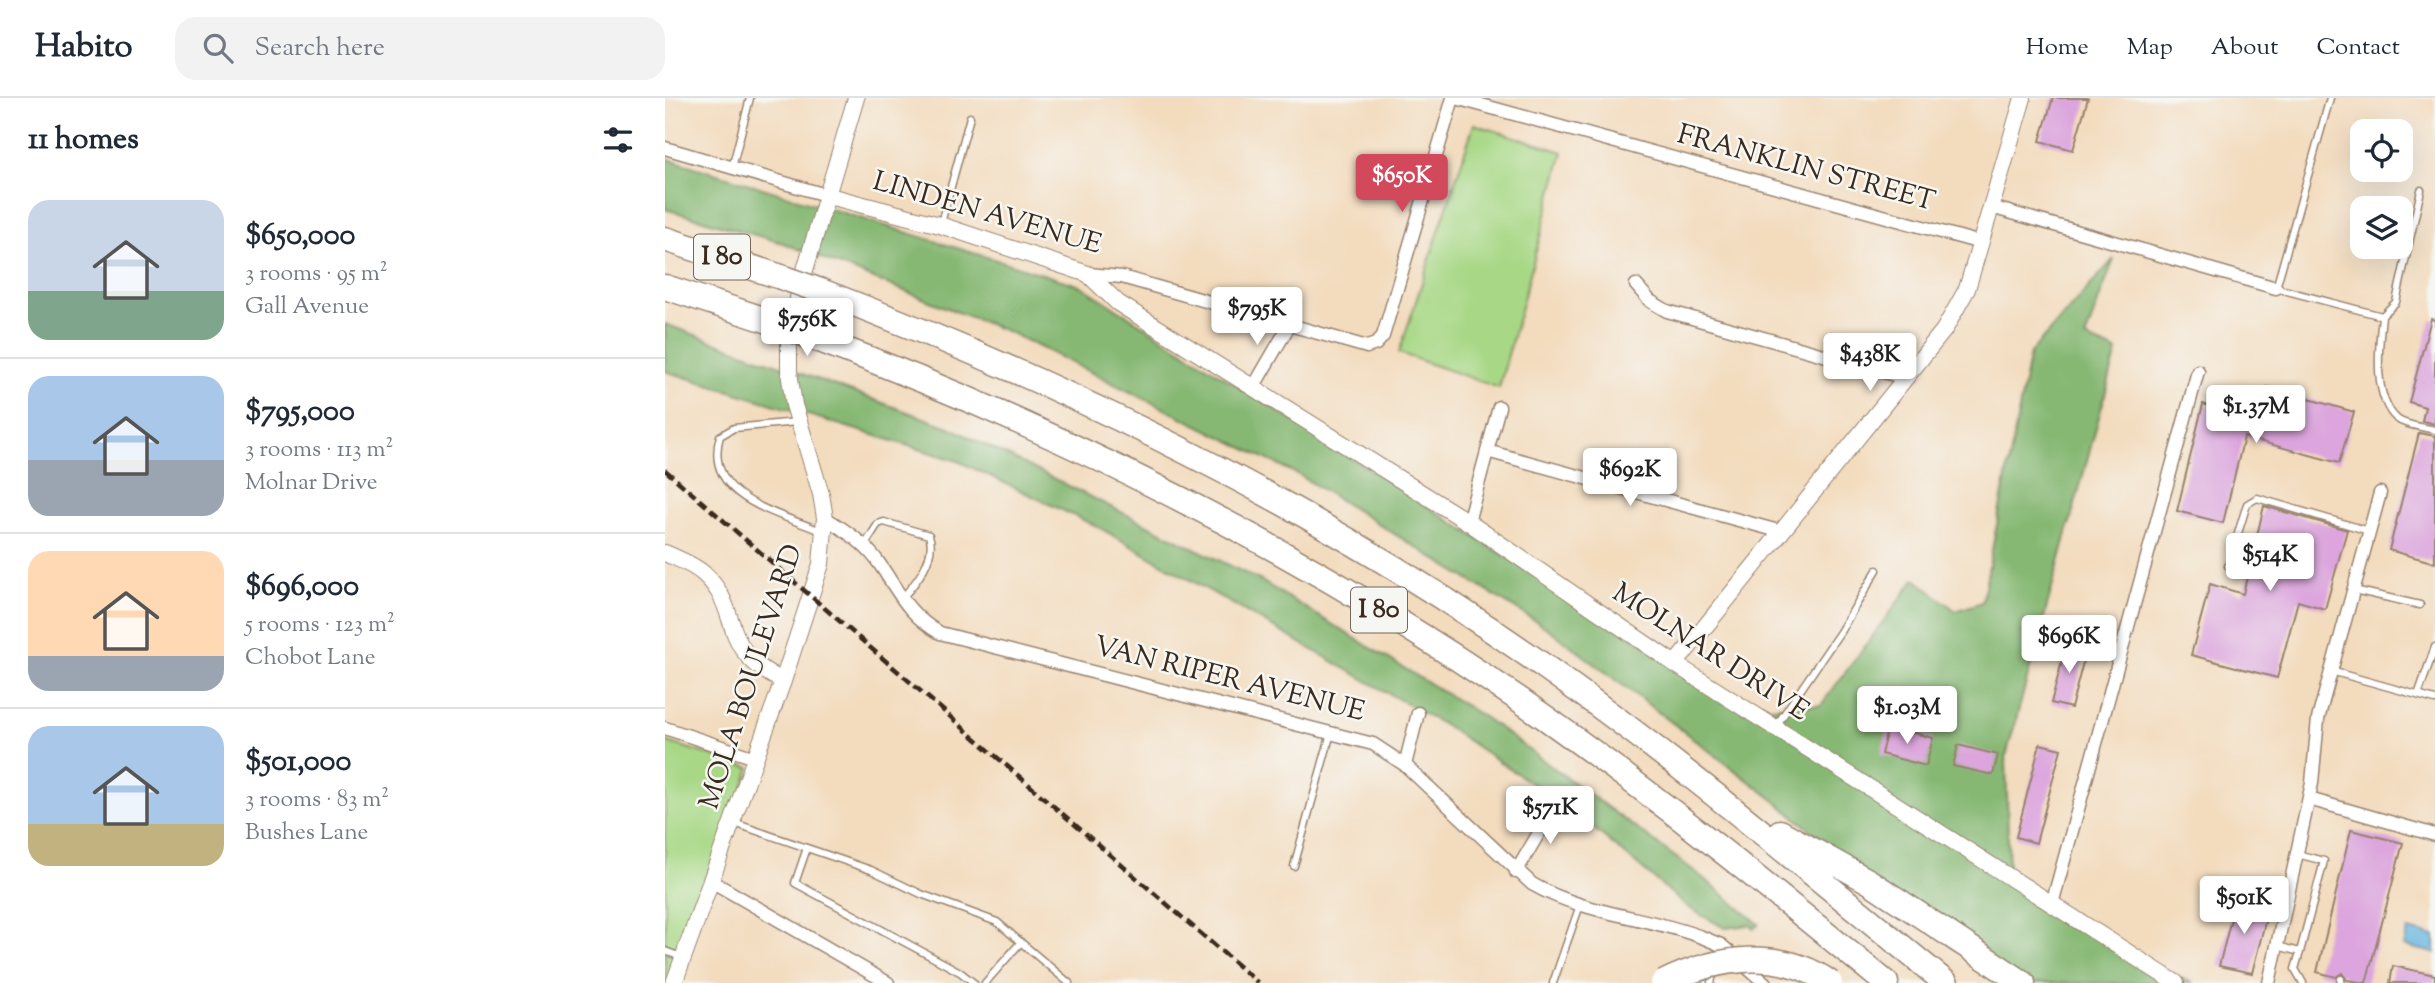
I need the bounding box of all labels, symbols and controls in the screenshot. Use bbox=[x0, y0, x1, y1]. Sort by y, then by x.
search box bbox=[175, 17, 665, 80]
text: Habito bbox=[35, 24, 133, 72]
icon: search bbox=[199, 29, 237, 67]
text: Search here bbox=[255, 30, 385, 67]
text: Home bbox=[2026, 31, 2089, 65]
text: Map bbox=[2127, 31, 2173, 65]
text: About bbox=[2211, 31, 2278, 65]
text: Contact bbox=[2316, 31, 2400, 65]
street label: FRANKLIN STREET bbox=[1673, 115, 1940, 223]
text: 11 homes bbox=[28, 119, 139, 162]
map controls bbox=[2350, 119, 2413, 259]
button: locate bbox=[2350, 119, 2413, 182]
icon: filters bbox=[599, 121, 637, 159]
pin: $650K bbox=[1353, 155, 1451, 214]
text: $650K bbox=[1372, 160, 1432, 193]
street label: LINDEN AVENUE bbox=[868, 162, 1106, 266]
button: layers bbox=[2350, 196, 2413, 259]
text: $650,000 bbox=[245, 215, 355, 258]
icon: home bbox=[84, 228, 168, 312]
road number: I 80 bbox=[694, 234, 750, 280]
text: 3 rooms · 95 m² bbox=[245, 258, 388, 291]
pin: $795K bbox=[1208, 288, 1306, 347]
text: Gall Avenue bbox=[245, 291, 369, 324]
text: $795K bbox=[1227, 293, 1287, 326]
pin: $756K bbox=[758, 299, 856, 358]
text: $756K bbox=[777, 304, 837, 337]
pin: $438K bbox=[1821, 334, 1919, 393]
text: $438K bbox=[1839, 339, 1901, 372]
pin: $1.37M bbox=[2199, 386, 2313, 445]
text: $795,000 bbox=[245, 391, 355, 434]
text: $1.37M bbox=[2222, 391, 2290, 424]
icon: home bbox=[84, 404, 168, 488]
text: 3 rooms · 113 m² bbox=[245, 434, 393, 467]
pin: $692K bbox=[1581, 448, 1679, 508]
text: $692K bbox=[1599, 454, 1661, 487]
text: Molnar Drive bbox=[245, 467, 377, 500]
pin: $514K bbox=[2221, 533, 2319, 593]
street label: MOLA BOULEVARD bbox=[690, 539, 814, 815]
text: $514K bbox=[2242, 539, 2298, 572]
text: $696,000 bbox=[245, 566, 359, 609]
street label: MOLNAR DRIVE bbox=[1604, 574, 1816, 732]
icon: home bbox=[84, 579, 168, 663]
road number: I 80 bbox=[1351, 588, 1407, 632]
text: 5 rooms · 123 m² bbox=[245, 609, 395, 642]
pin: $696K bbox=[2020, 616, 2118, 675]
text: $696K bbox=[2038, 621, 2100, 654]
street label: VAN RIPER AVENUE bbox=[1089, 627, 1369, 733]
text: Chobot Lane bbox=[245, 642, 376, 675]
pin: $1.03M bbox=[1850, 686, 1964, 746]
text: $1.03M bbox=[1873, 692, 1941, 725]
text: $501,000 bbox=[245, 741, 351, 784]
icon: home bbox=[84, 754, 168, 838]
text: 3 rooms · 83 m² bbox=[245, 784, 389, 817]
pin: $571K bbox=[1501, 786, 1599, 846]
text: $571K bbox=[1522, 792, 1578, 825]
text: Bushes Lane bbox=[245, 817, 368, 850]
pin: $501K bbox=[2195, 876, 2293, 936]
text: $501K bbox=[2216, 882, 2272, 915]

